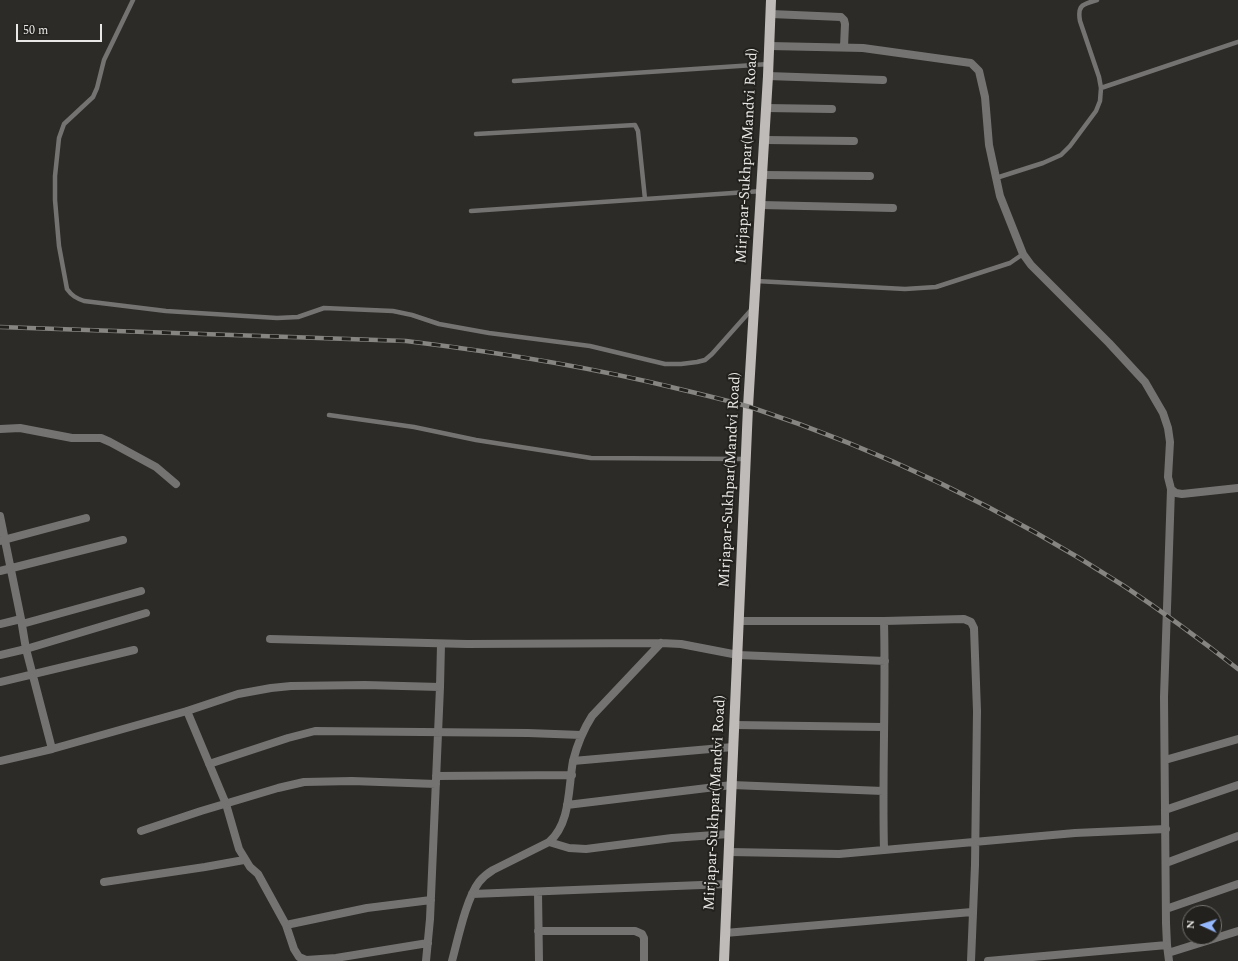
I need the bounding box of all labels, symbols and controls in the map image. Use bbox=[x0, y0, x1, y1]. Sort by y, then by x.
scale bar bbox=[18, 16, 104, 42]
text: 50 m bbox=[23, 21, 48, 40]
street label: Mirjapar-Sukhpar(Mandvi Road) bbox=[733, 48, 763, 264]
street label: Mirjapar-Sukhpar(Mandvi Road) bbox=[716, 372, 746, 588]
street label: Mirjapar-Sukhpar(Mandvi Road) bbox=[701, 695, 731, 911]
north arrow bbox=[1182, 905, 1222, 945]
text: N bbox=[1182, 919, 1199, 929]

